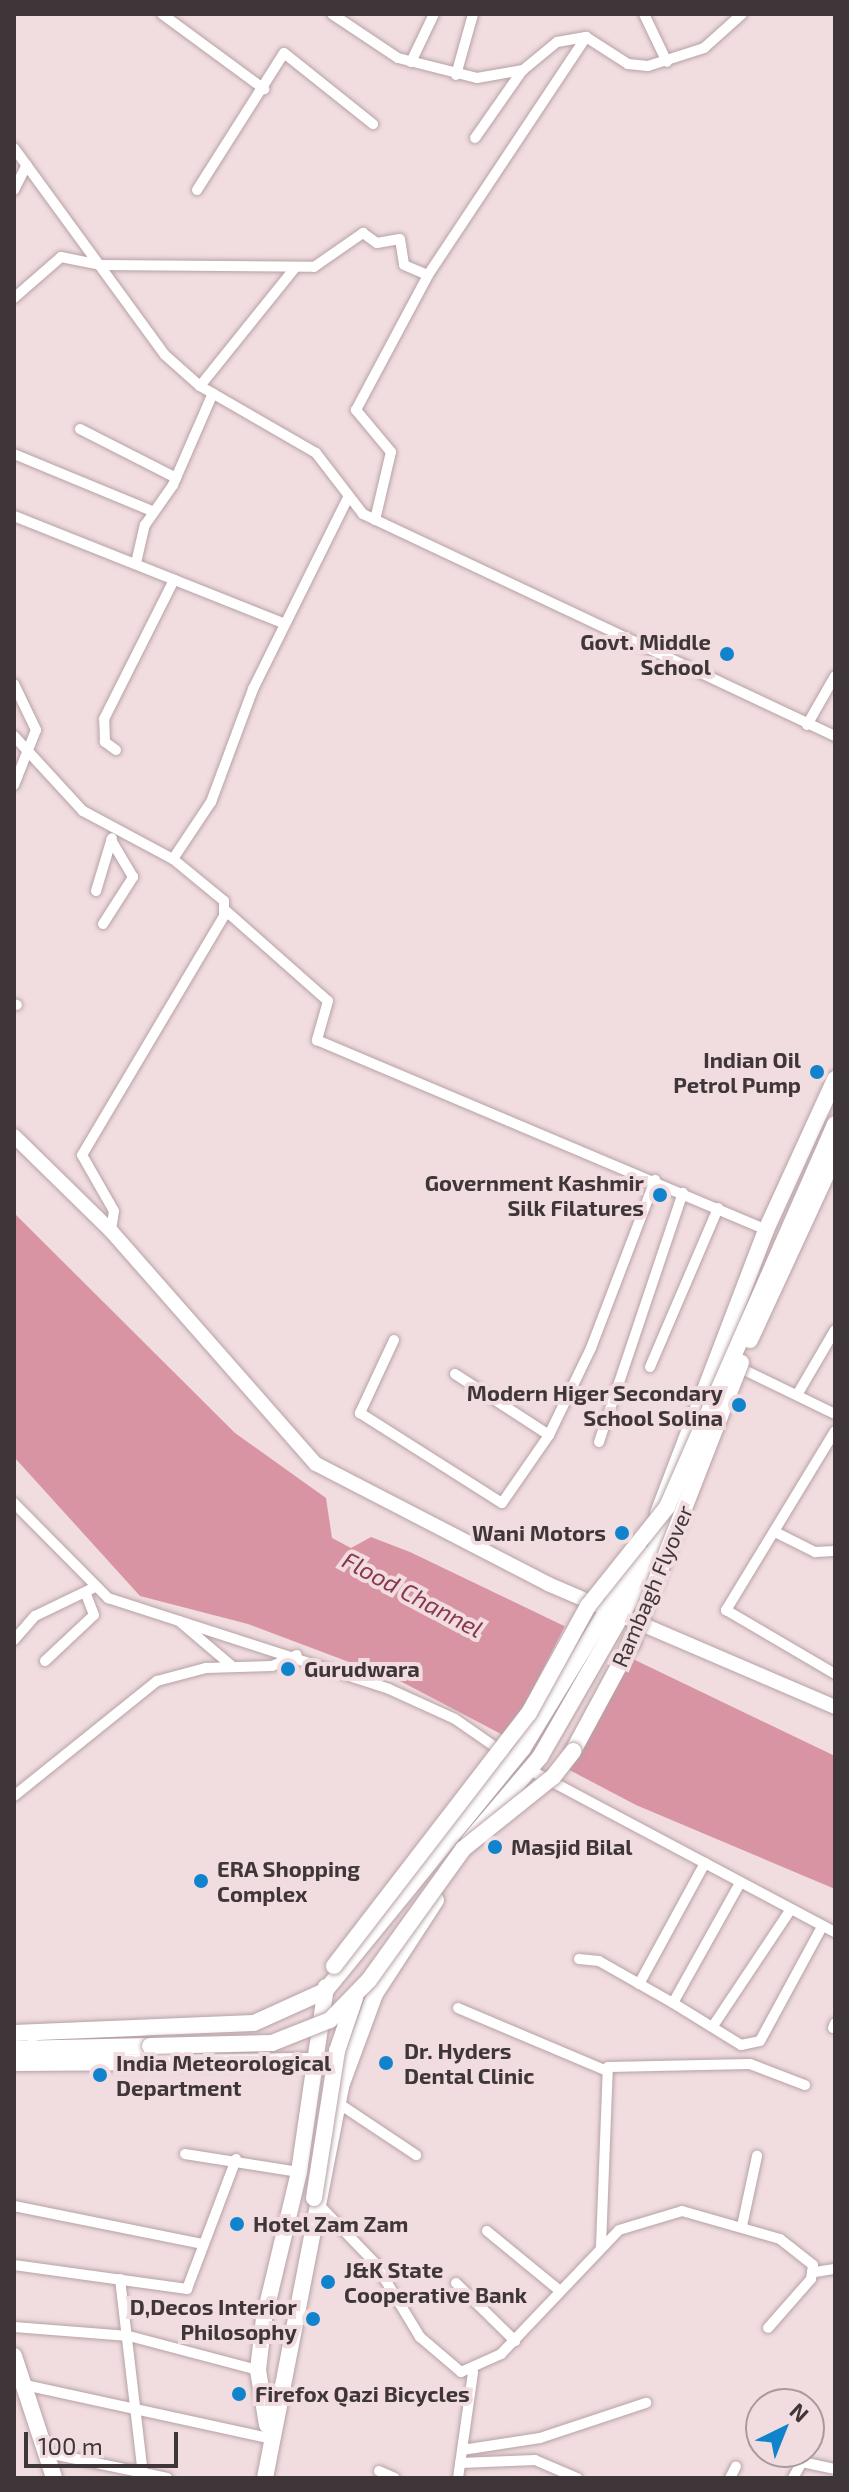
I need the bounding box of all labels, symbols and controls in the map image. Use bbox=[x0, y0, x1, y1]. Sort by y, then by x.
place label: Govt. Middle School bbox=[580, 628, 711, 680]
marker: Govt. Middle School bbox=[718, 645, 736, 663]
place label: Indian Oil Petrol Pump bbox=[673, 1046, 801, 1098]
marker: Indian Oil Petrol Pump bbox=[808, 1063, 826, 1081]
place label: Government Kashmir Silk Filatures bbox=[425, 1169, 644, 1220]
marker: Government Kashmir Silk Filatures bbox=[651, 1186, 669, 1204]
place label: Modern Higer Secondary School Solina bbox=[466, 1379, 723, 1430]
marker: Modern Higer Secondary School Solina bbox=[730, 1396, 748, 1414]
street label: Rambagh Flyover bbox=[606, 1501, 698, 1671]
place label: Wani Motors bbox=[472, 1520, 606, 1546]
marker: Wani Motors bbox=[613, 1524, 631, 1542]
water label: Flood Channel bbox=[338, 1545, 488, 1643]
place label: Gurudwara bbox=[304, 1656, 420, 1682]
marker: Gurudwara bbox=[279, 1660, 297, 1678]
place label: Masjid Bilal bbox=[511, 1834, 633, 1860]
marker: Masjid Bilal bbox=[486, 1838, 504, 1856]
place label: ERA Shopping Complex bbox=[217, 1855, 361, 1906]
marker: ERA Shopping Complex bbox=[192, 1872, 210, 1890]
place label: Dr. Hyders Dental Clinic bbox=[404, 2037, 535, 2088]
place label: India Meteorological Department bbox=[116, 2049, 331, 2100]
marker: Dr. Hyders Dental Clinic bbox=[375, 2052, 397, 2074]
marker: India Meteorological Department bbox=[91, 2066, 109, 2084]
place label: Hotel Zam Zam bbox=[253, 2211, 409, 2237]
marker: Hotel Zam Zam bbox=[228, 2215, 246, 2233]
place label: J&K State Cooperative Bank bbox=[344, 2256, 527, 2308]
marker: J&K State Cooperative Bank bbox=[319, 2273, 337, 2291]
place label: D,Decos Interior Philosophy bbox=[130, 2293, 297, 2344]
marker: D,Decos Interior Philosophy bbox=[304, 2310, 322, 2328]
place label: Firefox Qazi Bicycles bbox=[255, 2381, 470, 2407]
marker: Firefox Qazi Bicycles bbox=[230, 2385, 248, 2403]
north arrow bbox=[745, 2388, 825, 2468]
text: N bbox=[785, 2397, 815, 2427]
scale bar bbox=[28, 2416, 182, 2466]
text: 100 m bbox=[38, 2431, 103, 2460]

